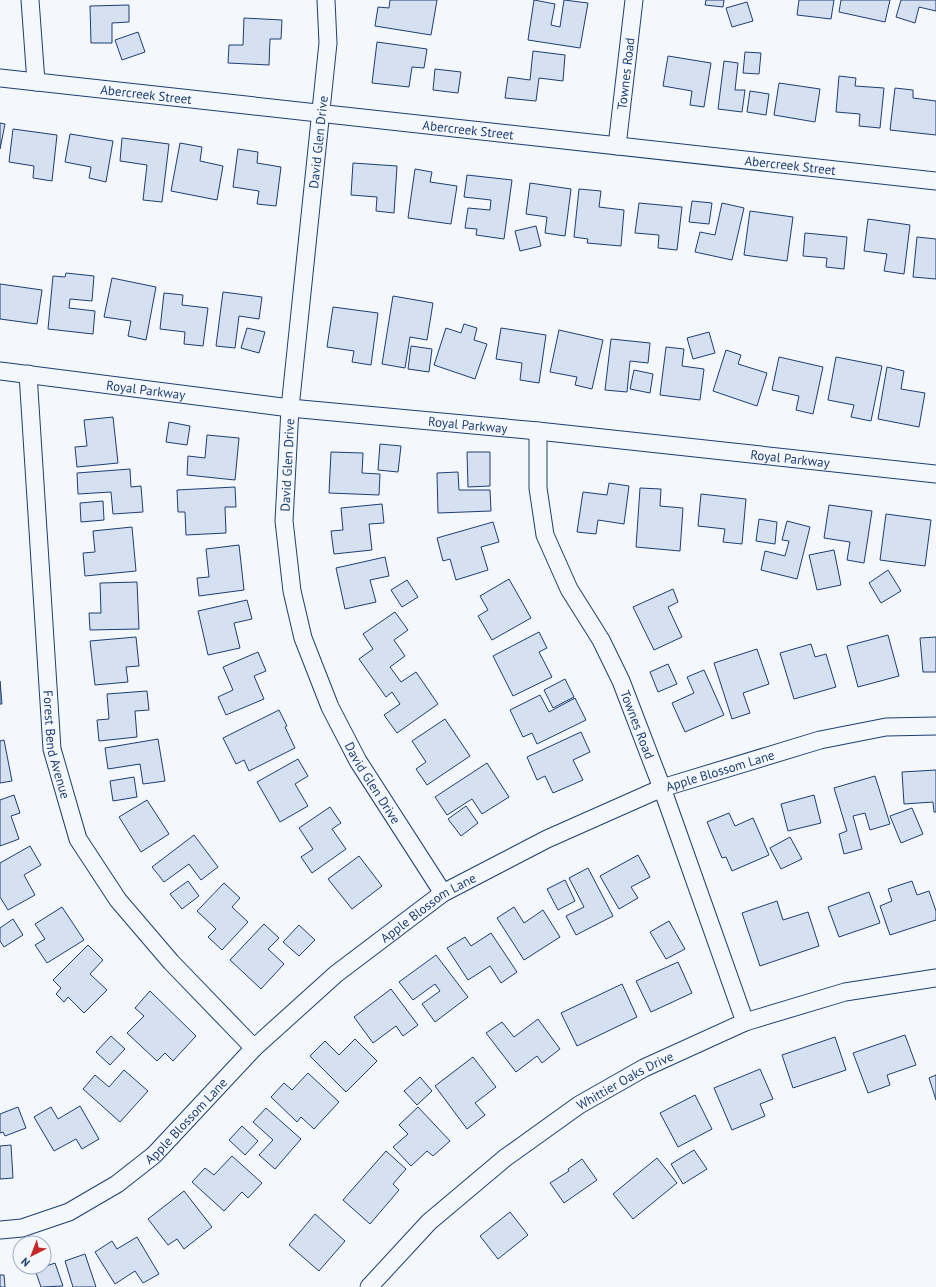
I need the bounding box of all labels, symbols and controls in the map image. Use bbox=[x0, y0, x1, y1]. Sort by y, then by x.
street label: Townes Road bbox=[613, 37, 639, 110]
street label: Abercreek Street bbox=[100, 81, 193, 108]
street label: David Glen Drive bbox=[305, 95, 332, 189]
street label: Abercreek Street bbox=[422, 117, 515, 144]
street label: Abercreek Street bbox=[744, 152, 837, 179]
street label: Royal Parkway bbox=[105, 377, 186, 404]
street label: Royal Parkway bbox=[427, 413, 508, 437]
street label: David Glen Drive bbox=[277, 418, 298, 512]
street label: Royal Parkway bbox=[750, 446, 831, 471]
street label: Townes Road bbox=[616, 688, 658, 761]
street label: Forest Bend Avenue bbox=[39, 690, 74, 801]
street label: David Glen Drive bbox=[341, 739, 404, 827]
street label: Apple Blossom Lane bbox=[664, 746, 776, 795]
street label: Apple Blossom Lane bbox=[377, 869, 479, 946]
street label: Whittier Oaks Drive bbox=[573, 1048, 676, 1114]
street label: Apple Blossom Lane bbox=[141, 1074, 231, 1168]
north arrow bbox=[12, 1235, 52, 1275]
text: N bbox=[18, 1255, 33, 1270]

